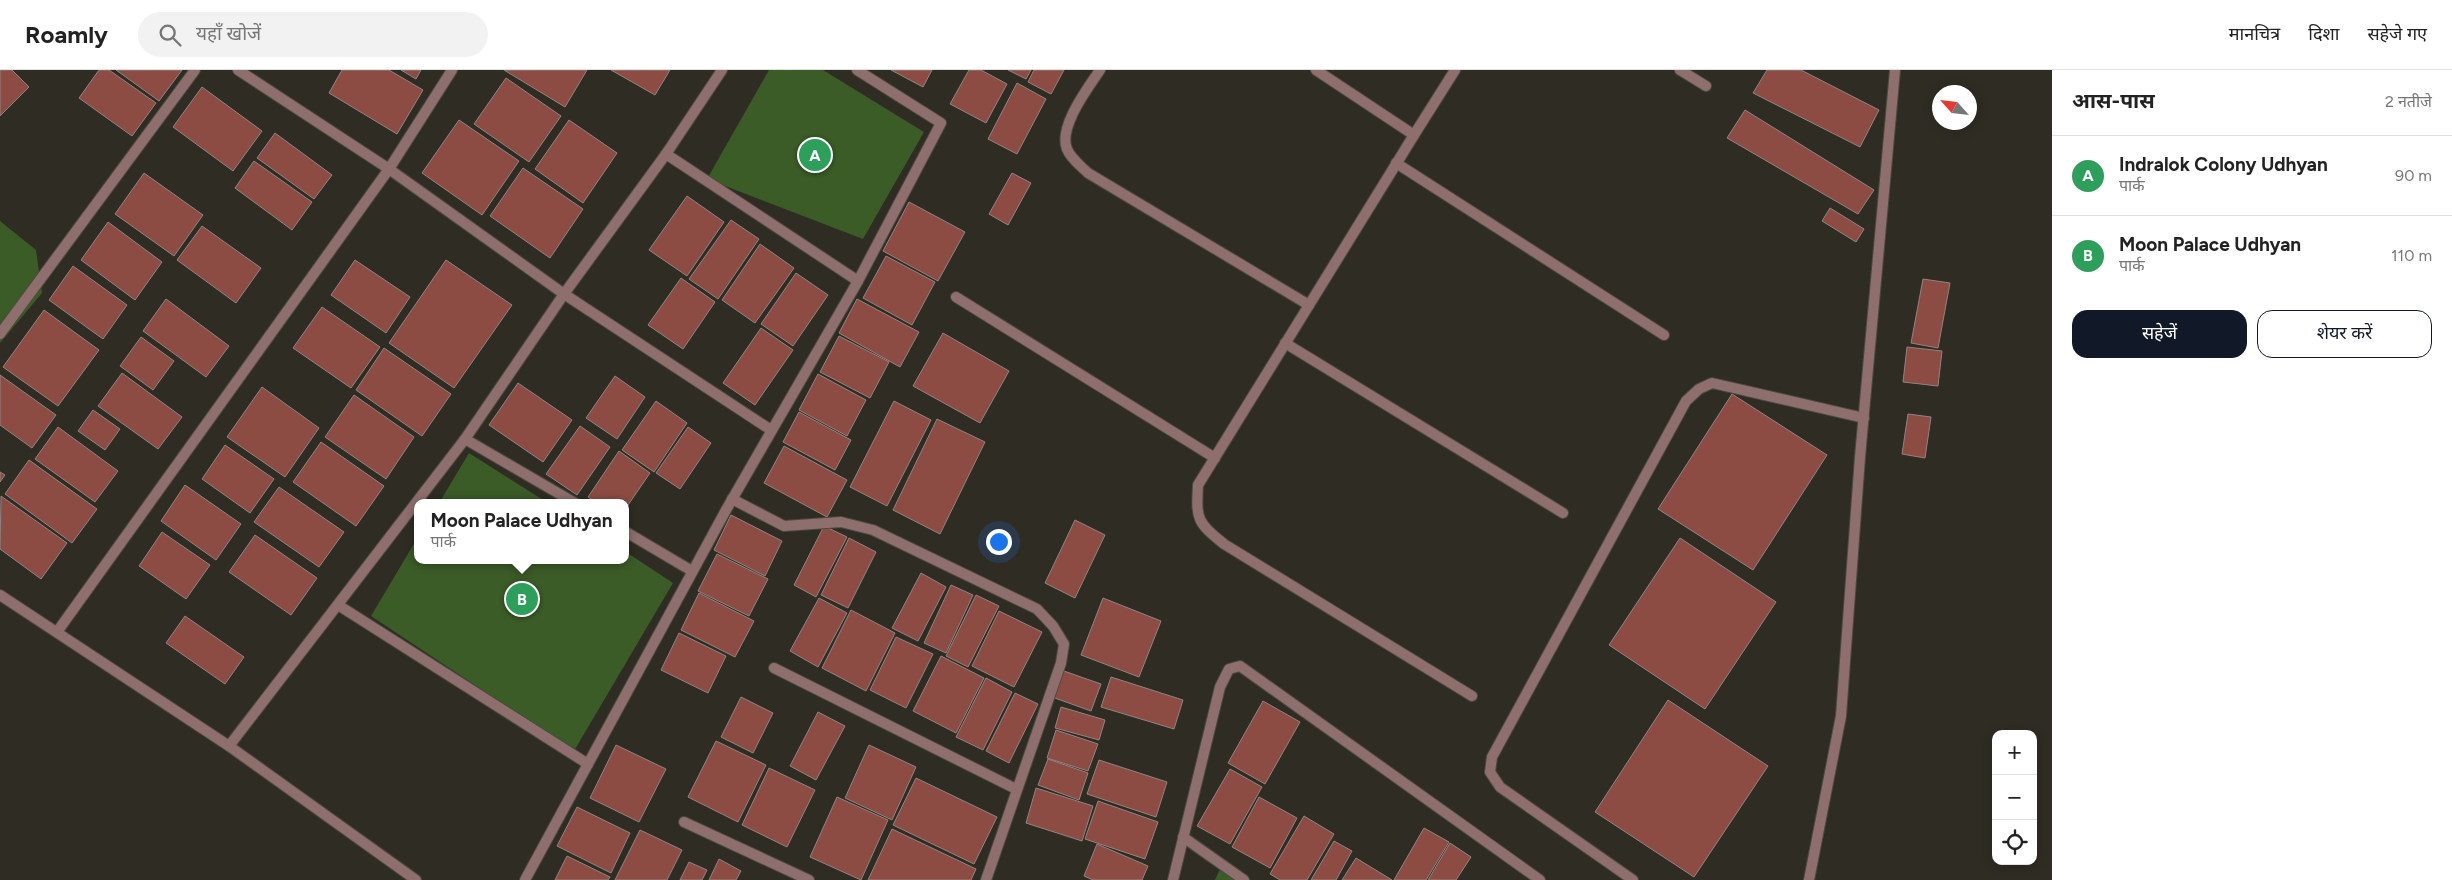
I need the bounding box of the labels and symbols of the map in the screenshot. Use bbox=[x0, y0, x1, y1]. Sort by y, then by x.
north arrow bbox=[1932, 85, 1977, 130]
pin: A bbox=[799, 136, 831, 174]
your location bbox=[986, 529, 1012, 555]
pin: B bbox=[506, 580, 538, 618]

